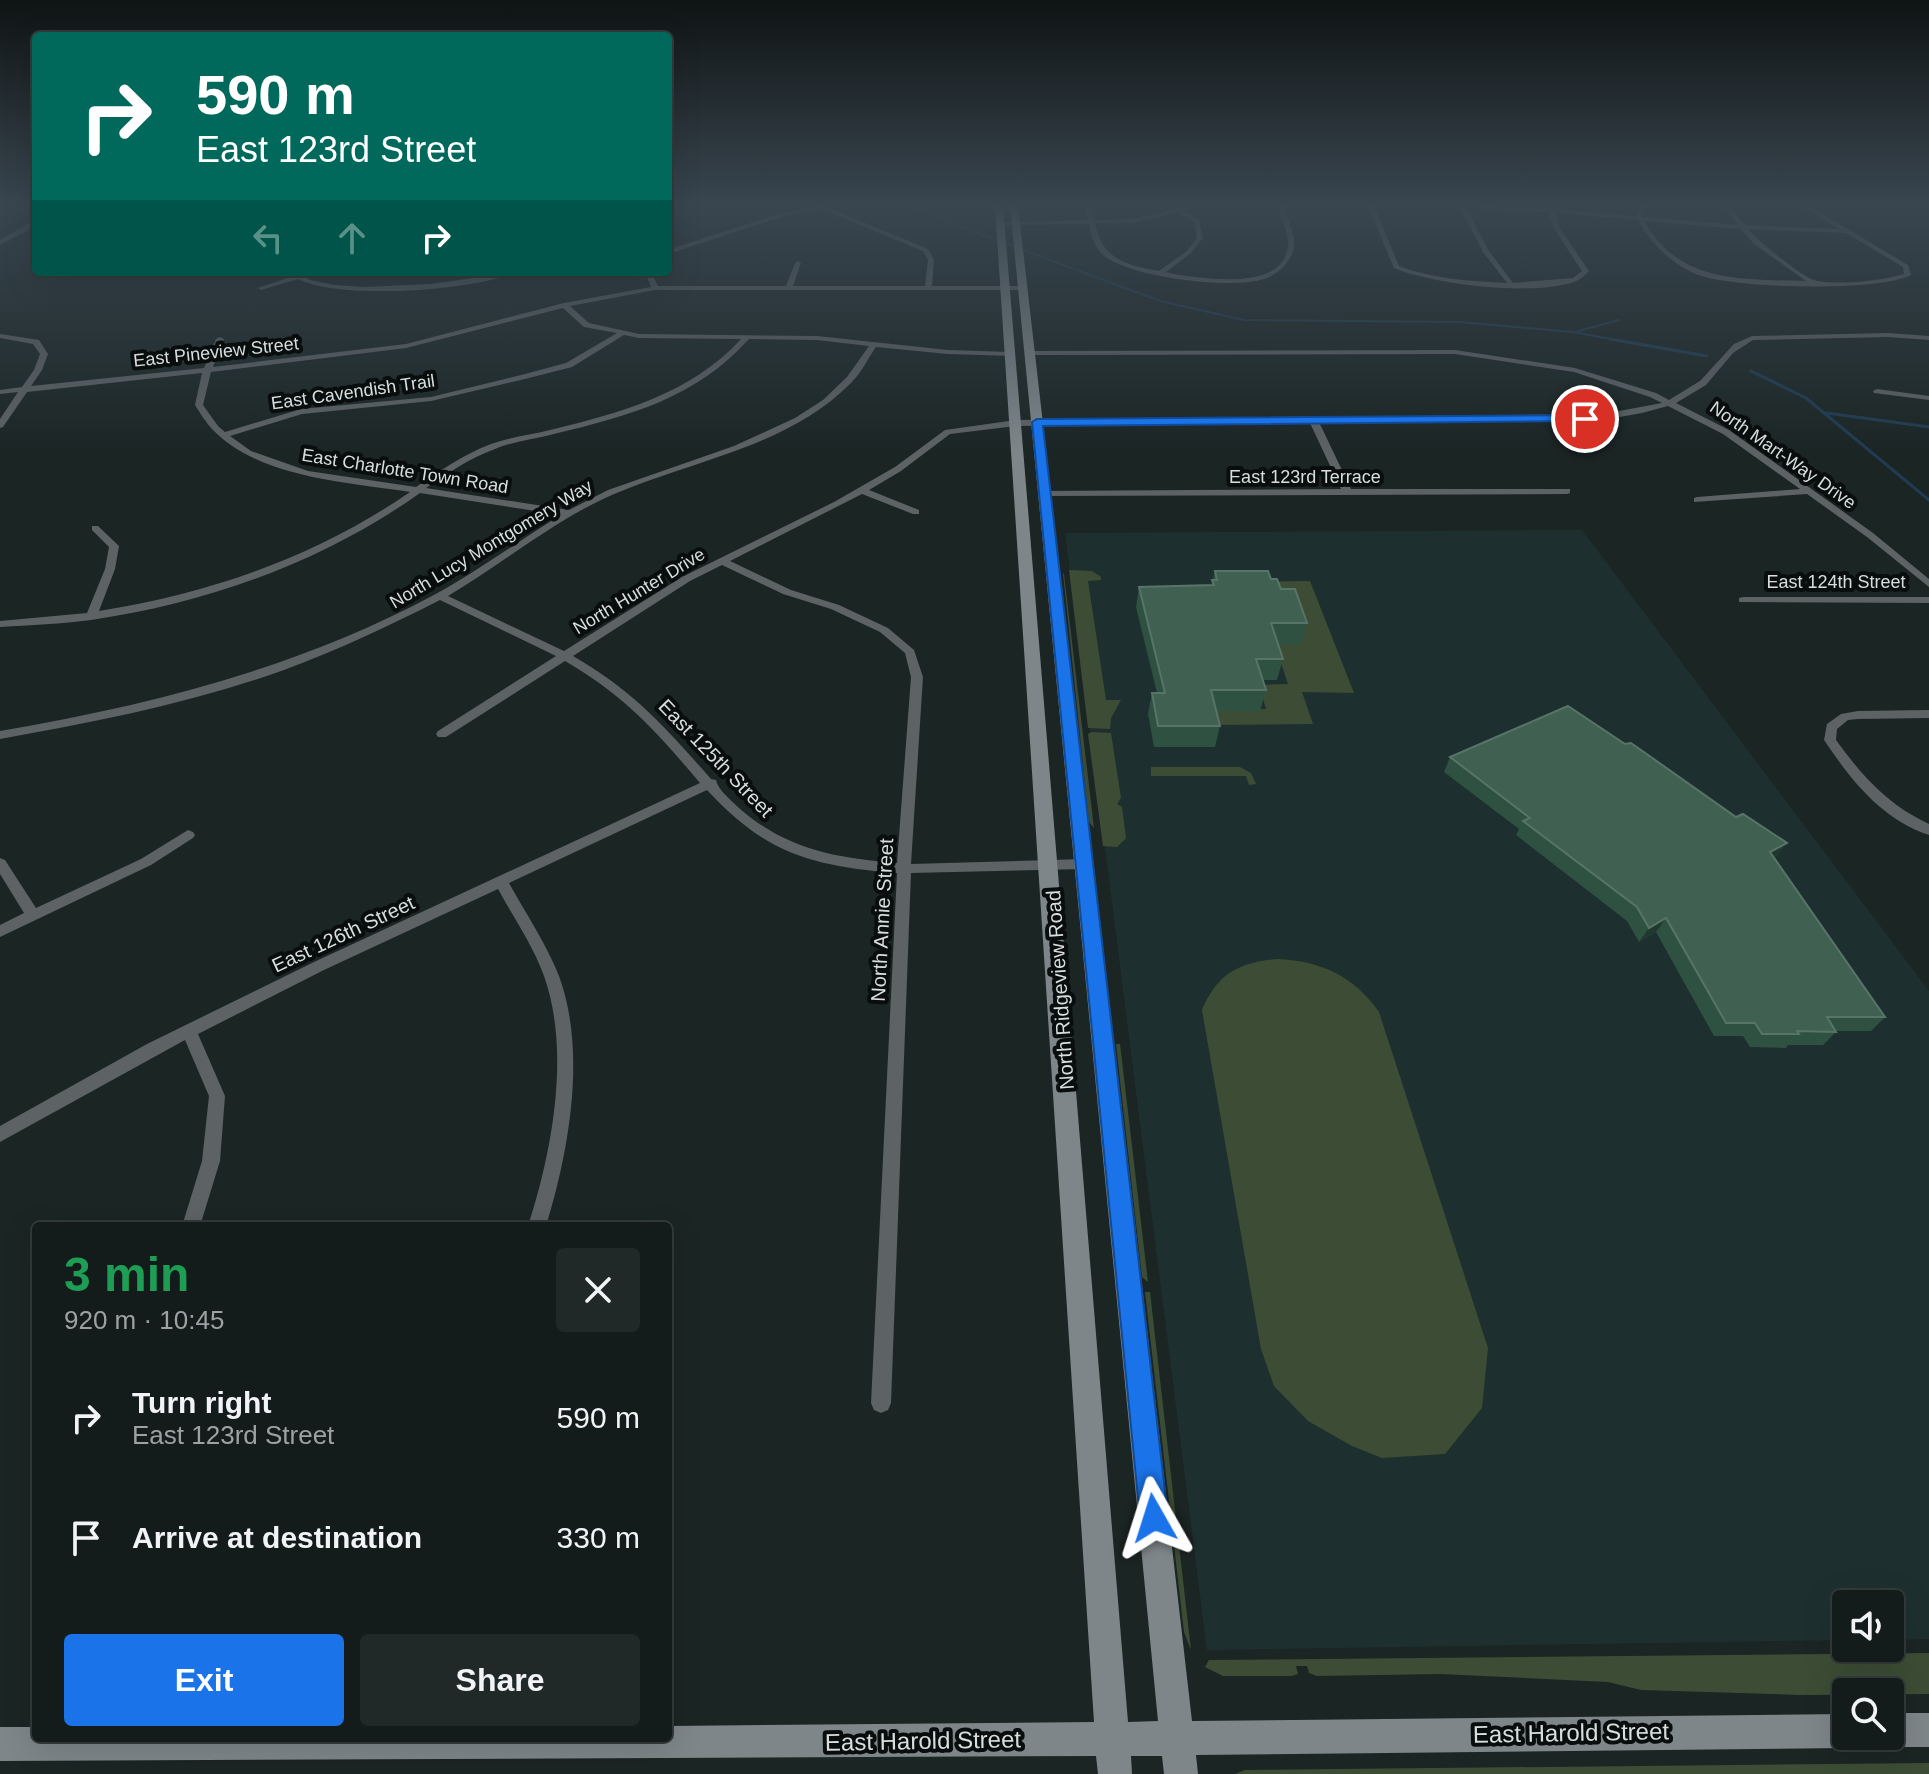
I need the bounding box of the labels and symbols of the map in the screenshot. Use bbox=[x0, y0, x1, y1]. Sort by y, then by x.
street label: East Pineview Street bbox=[132, 333, 300, 371]
street label: East Cavendish Trail bbox=[270, 371, 436, 413]
pin bbox=[1551, 385, 1619, 453]
street label: North Mart-Way Drive bbox=[1706, 397, 1860, 513]
street label: East Charlotte Town Road bbox=[300, 445, 510, 497]
street label: East 123rd Terrace bbox=[1229, 467, 1381, 487]
street label: North Lucy Montgomery Way bbox=[386, 476, 596, 612]
street label: North Hunter Drive bbox=[570, 544, 708, 638]
street label: East 124th Street bbox=[1766, 572, 1906, 592]
street label: East 125th Street bbox=[654, 695, 778, 822]
street label: North Annie Street bbox=[867, 837, 897, 1002]
street label: North Ridgeview Road bbox=[1042, 889, 1078, 1091]
street label: East 126th Street bbox=[268, 891, 418, 977]
position arrow bbox=[1112, 1476, 1196, 1560]
street label: East Harold Street bbox=[1473, 1717, 1670, 1748]
street label: East Harold Street bbox=[825, 1725, 1022, 1756]

